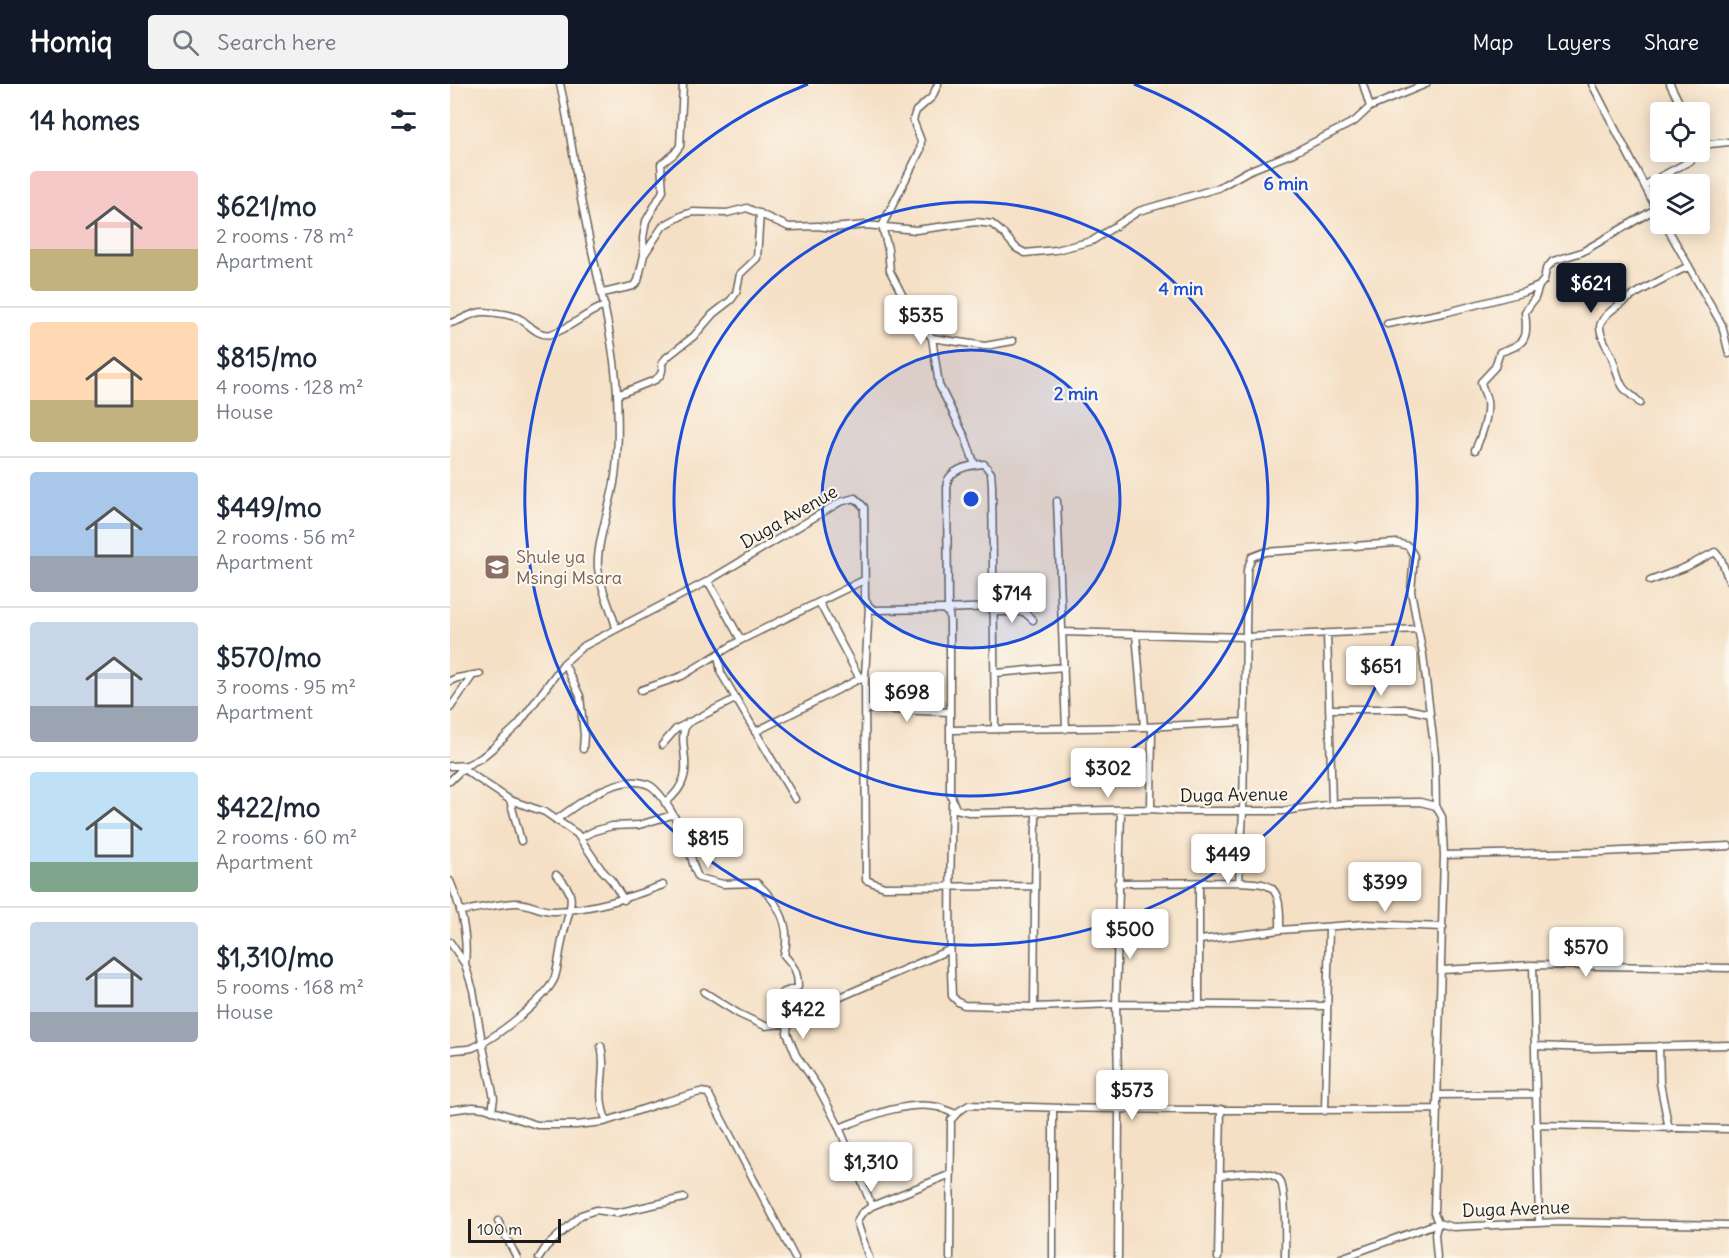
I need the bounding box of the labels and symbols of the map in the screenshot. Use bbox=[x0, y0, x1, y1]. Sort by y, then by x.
text: 6 min bbox=[1264, 172, 1309, 195]
pin: $621 bbox=[1555, 263, 1627, 314]
text: 4 min bbox=[1159, 277, 1204, 300]
pin: $535 bbox=[885, 295, 957, 346]
text: 2 min bbox=[1054, 382, 1099, 405]
street label: Duga Avenue bbox=[736, 480, 841, 554]
centre of rings bbox=[961, 489, 981, 509]
place label: Shule ya Msingi Msara bbox=[516, 545, 622, 589]
school or university icon: Shule ya Msingi Msara bbox=[482, 552, 512, 582]
pin: $714 bbox=[976, 573, 1048, 624]
pin: $651 bbox=[1345, 646, 1417, 697]
pin: $698 bbox=[871, 672, 943, 723]
pin: $302 bbox=[1072, 748, 1144, 799]
street label: Duga Avenue bbox=[1180, 782, 1288, 807]
pin: $815 bbox=[672, 818, 744, 869]
pin: $449 bbox=[1192, 834, 1264, 885]
pin: $399 bbox=[1349, 862, 1421, 913]
pin: $500 bbox=[1094, 909, 1166, 960]
pin: $570 bbox=[1550, 927, 1622, 978]
pin: $422 bbox=[767, 989, 839, 1040]
pin: $573 bbox=[1096, 1070, 1168, 1121]
pin: $1,310 bbox=[822, 1142, 920, 1193]
street label: Duga Avenue bbox=[1462, 1195, 1570, 1222]
scale bar bbox=[468, 1216, 561, 1244]

